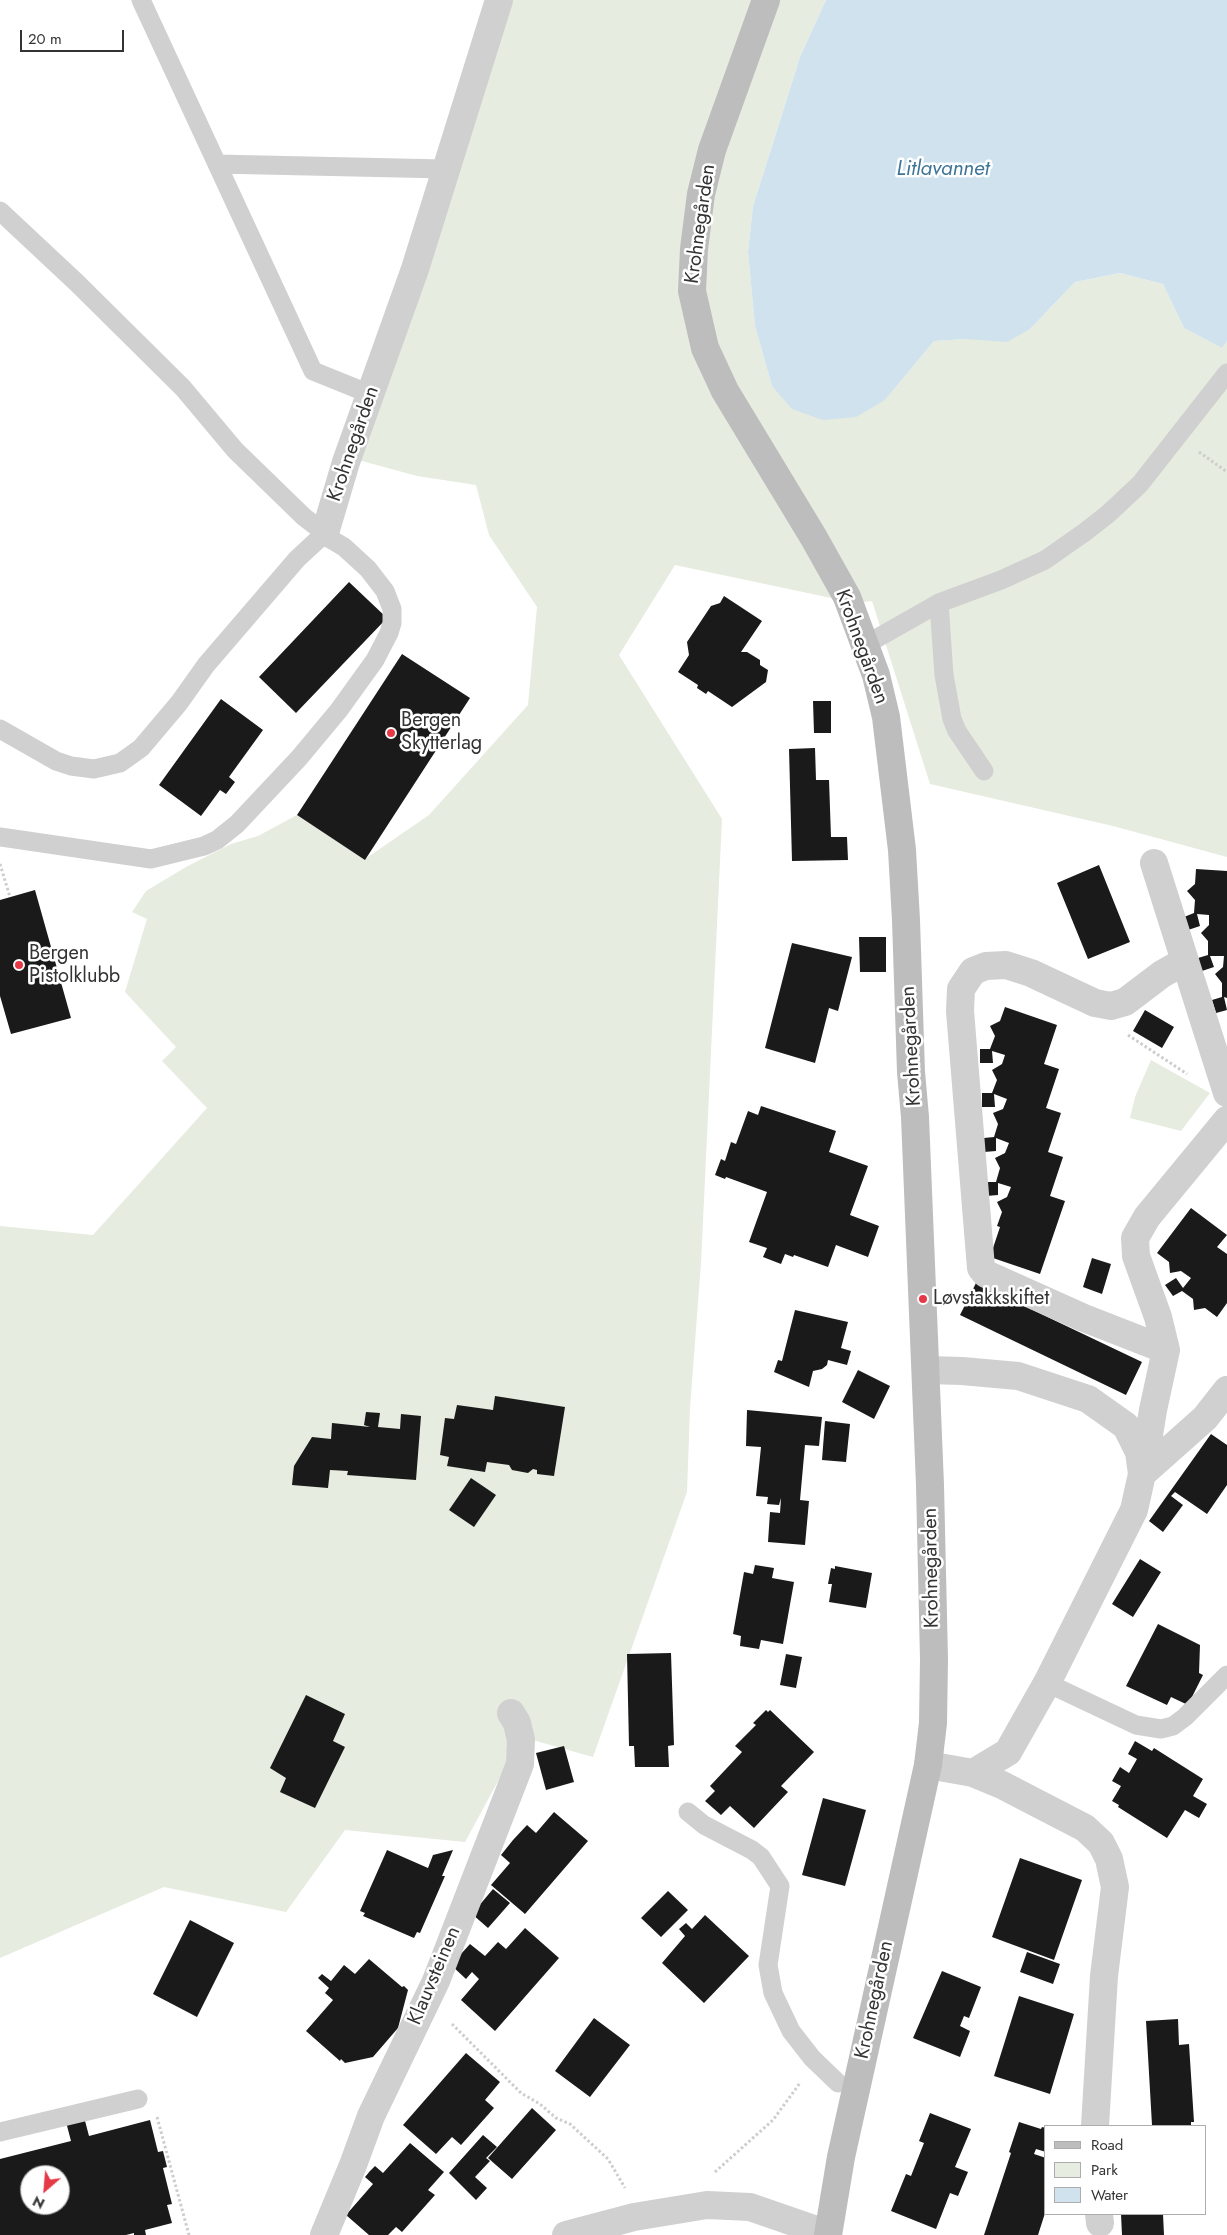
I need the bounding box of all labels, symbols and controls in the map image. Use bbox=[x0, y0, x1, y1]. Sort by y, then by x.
scale bar bbox=[22, 20, 126, 52]
text: 20 m bbox=[28, 28, 62, 50]
water label: Litlavannet bbox=[897, 157, 989, 183]
street label: Krohnegården bbox=[681, 163, 721, 285]
street label: Krohnegården bbox=[323, 383, 385, 505]
street label: Krohnegården bbox=[829, 586, 893, 708]
place label: Bergen Skytterlag bbox=[401, 709, 482, 756]
marker: Bergen Skytterlag bbox=[385, 727, 397, 739]
place label: Bergen Pistolklubb bbox=[29, 942, 120, 989]
marker: Bergen Pistolklubb bbox=[13, 959, 25, 971]
street label: Krohnegården bbox=[897, 985, 927, 1107]
place label: Løvstakkskiftet bbox=[933, 1287, 1049, 1311]
marker: Løvstakkskiftet bbox=[917, 1293, 929, 1305]
street label: Krohnegården bbox=[919, 1508, 945, 1628]
street label: Klauvsteinen bbox=[404, 1923, 466, 2029]
street label: Krohnegården bbox=[851, 1939, 899, 2061]
legend bbox=[1044, 2125, 1207, 2215]
text: Road bbox=[1091, 2134, 1123, 2156]
text: Park bbox=[1091, 2159, 1118, 2181]
north arrow bbox=[20, 2165, 70, 2215]
text: Water bbox=[1091, 2184, 1128, 2206]
text: N bbox=[29, 2191, 48, 2214]

